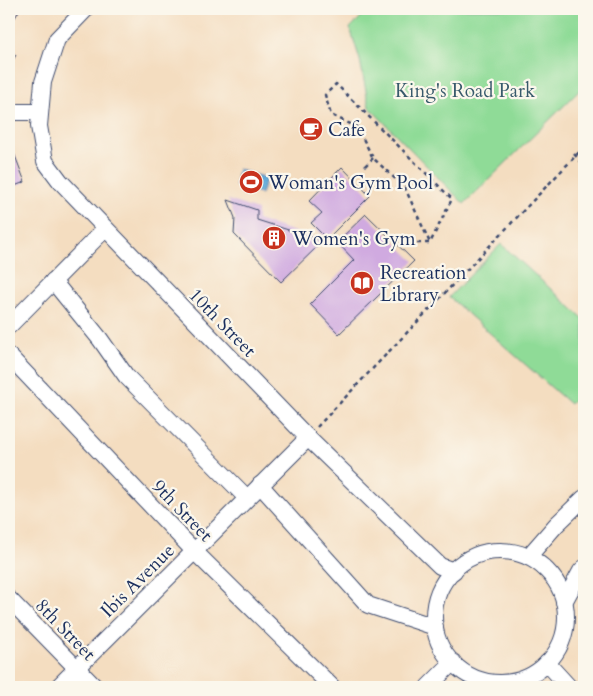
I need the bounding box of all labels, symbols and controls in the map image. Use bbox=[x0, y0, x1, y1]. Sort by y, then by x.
park label: King's Road Park bbox=[395, 78, 536, 104]
cafe icon: Cafe bbox=[298, 116, 324, 142]
place label: Cafe bbox=[328, 117, 365, 143]
sports icon: Woman's Gym Pool bbox=[238, 169, 264, 195]
place label: Woman's Gym Pool bbox=[267, 170, 433, 196]
building icon: Women's Gym bbox=[261, 225, 287, 251]
place label: Women's Gym bbox=[291, 226, 417, 252]
place label: Recreation Library bbox=[380, 260, 467, 308]
library icon: Recreation Library bbox=[349, 270, 375, 296]
street label: 10th Street bbox=[183, 282, 262, 363]
street label: 9th Street bbox=[146, 474, 218, 547]
street label: Ibis Avenue bbox=[95, 538, 181, 624]
street label: 8th Street bbox=[29, 593, 101, 666]

